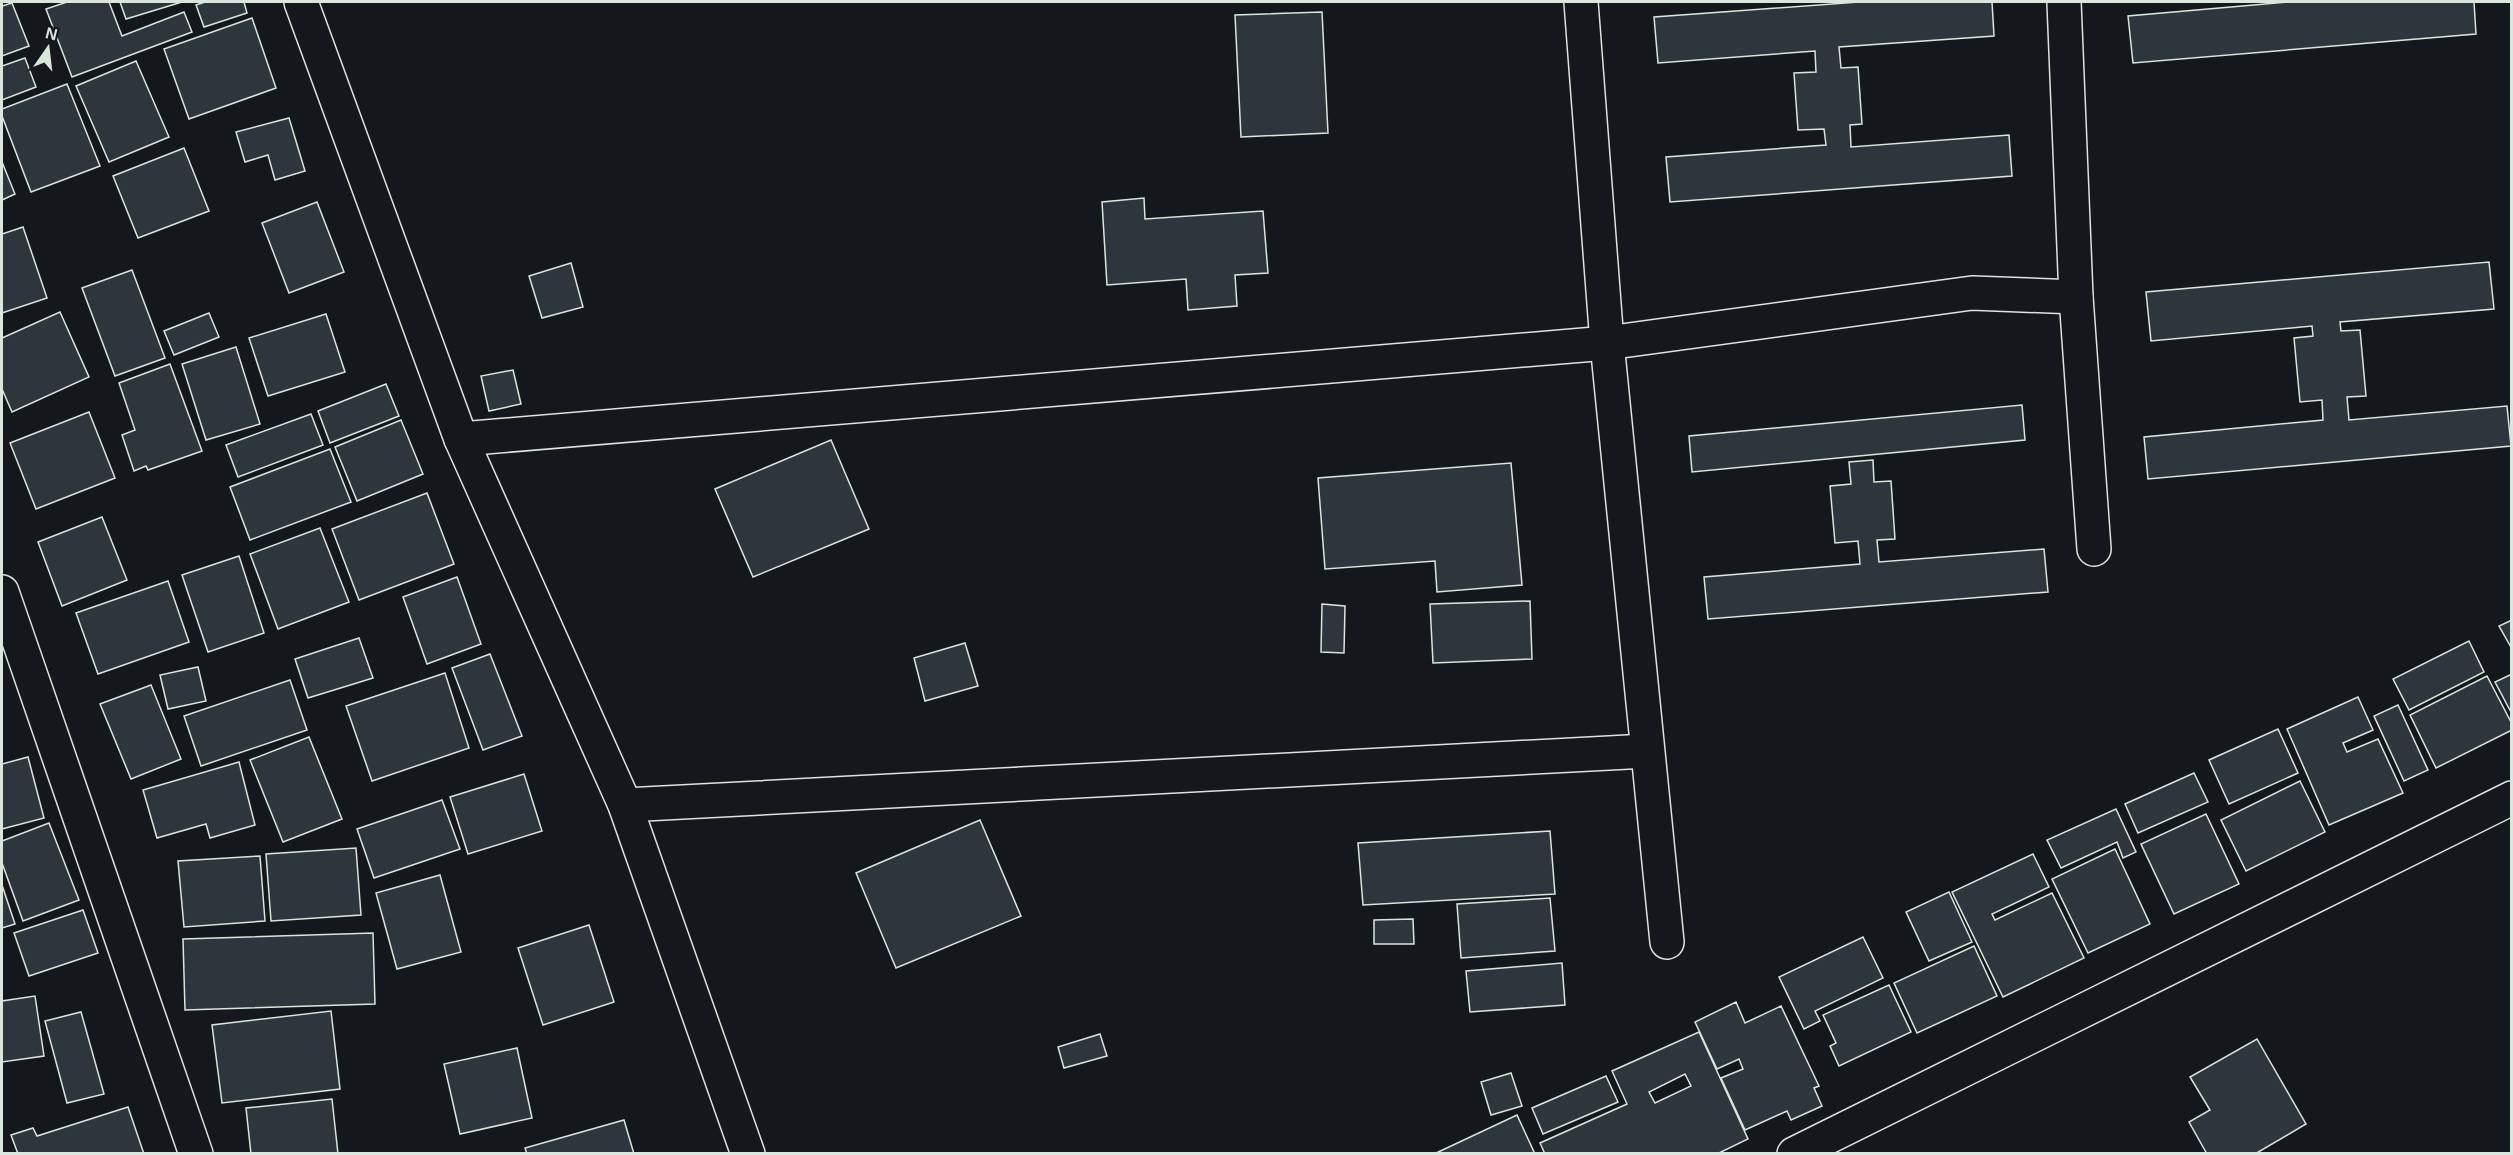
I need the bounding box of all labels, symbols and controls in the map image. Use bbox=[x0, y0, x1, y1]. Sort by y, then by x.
north arrow bbox=[18, 18, 78, 78]
text: N bbox=[44, 24, 59, 44]

